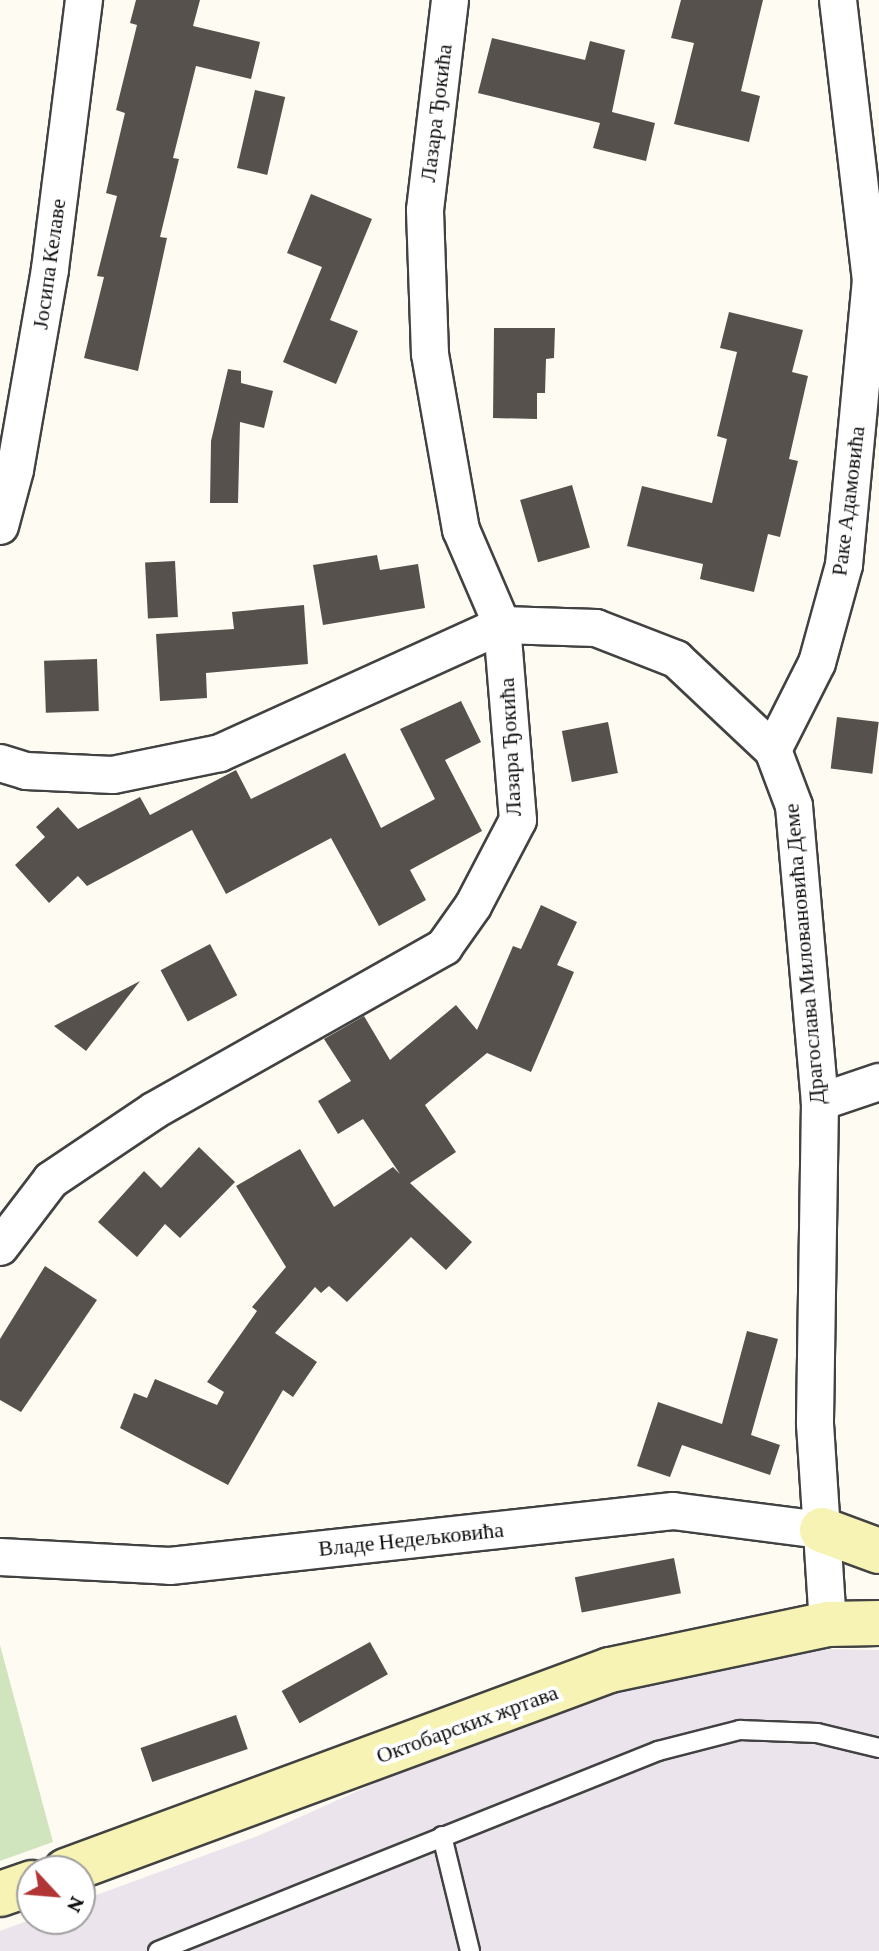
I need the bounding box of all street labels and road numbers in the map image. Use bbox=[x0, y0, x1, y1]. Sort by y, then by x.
street label: Лазара Ђокића bbox=[414, 43, 458, 183]
street label: Јосипа Келаве bbox=[27, 197, 71, 331]
street label: Раке Адамовића bbox=[826, 425, 870, 577]
street label: Лазара Ђокића bbox=[493, 677, 527, 817]
street label: Драгослава Миловановића Деме bbox=[778, 802, 830, 1106]
street label: Владе Недељковића bbox=[317, 1516, 505, 1562]
street label: Октобарских жртава bbox=[373, 1679, 561, 1769]

